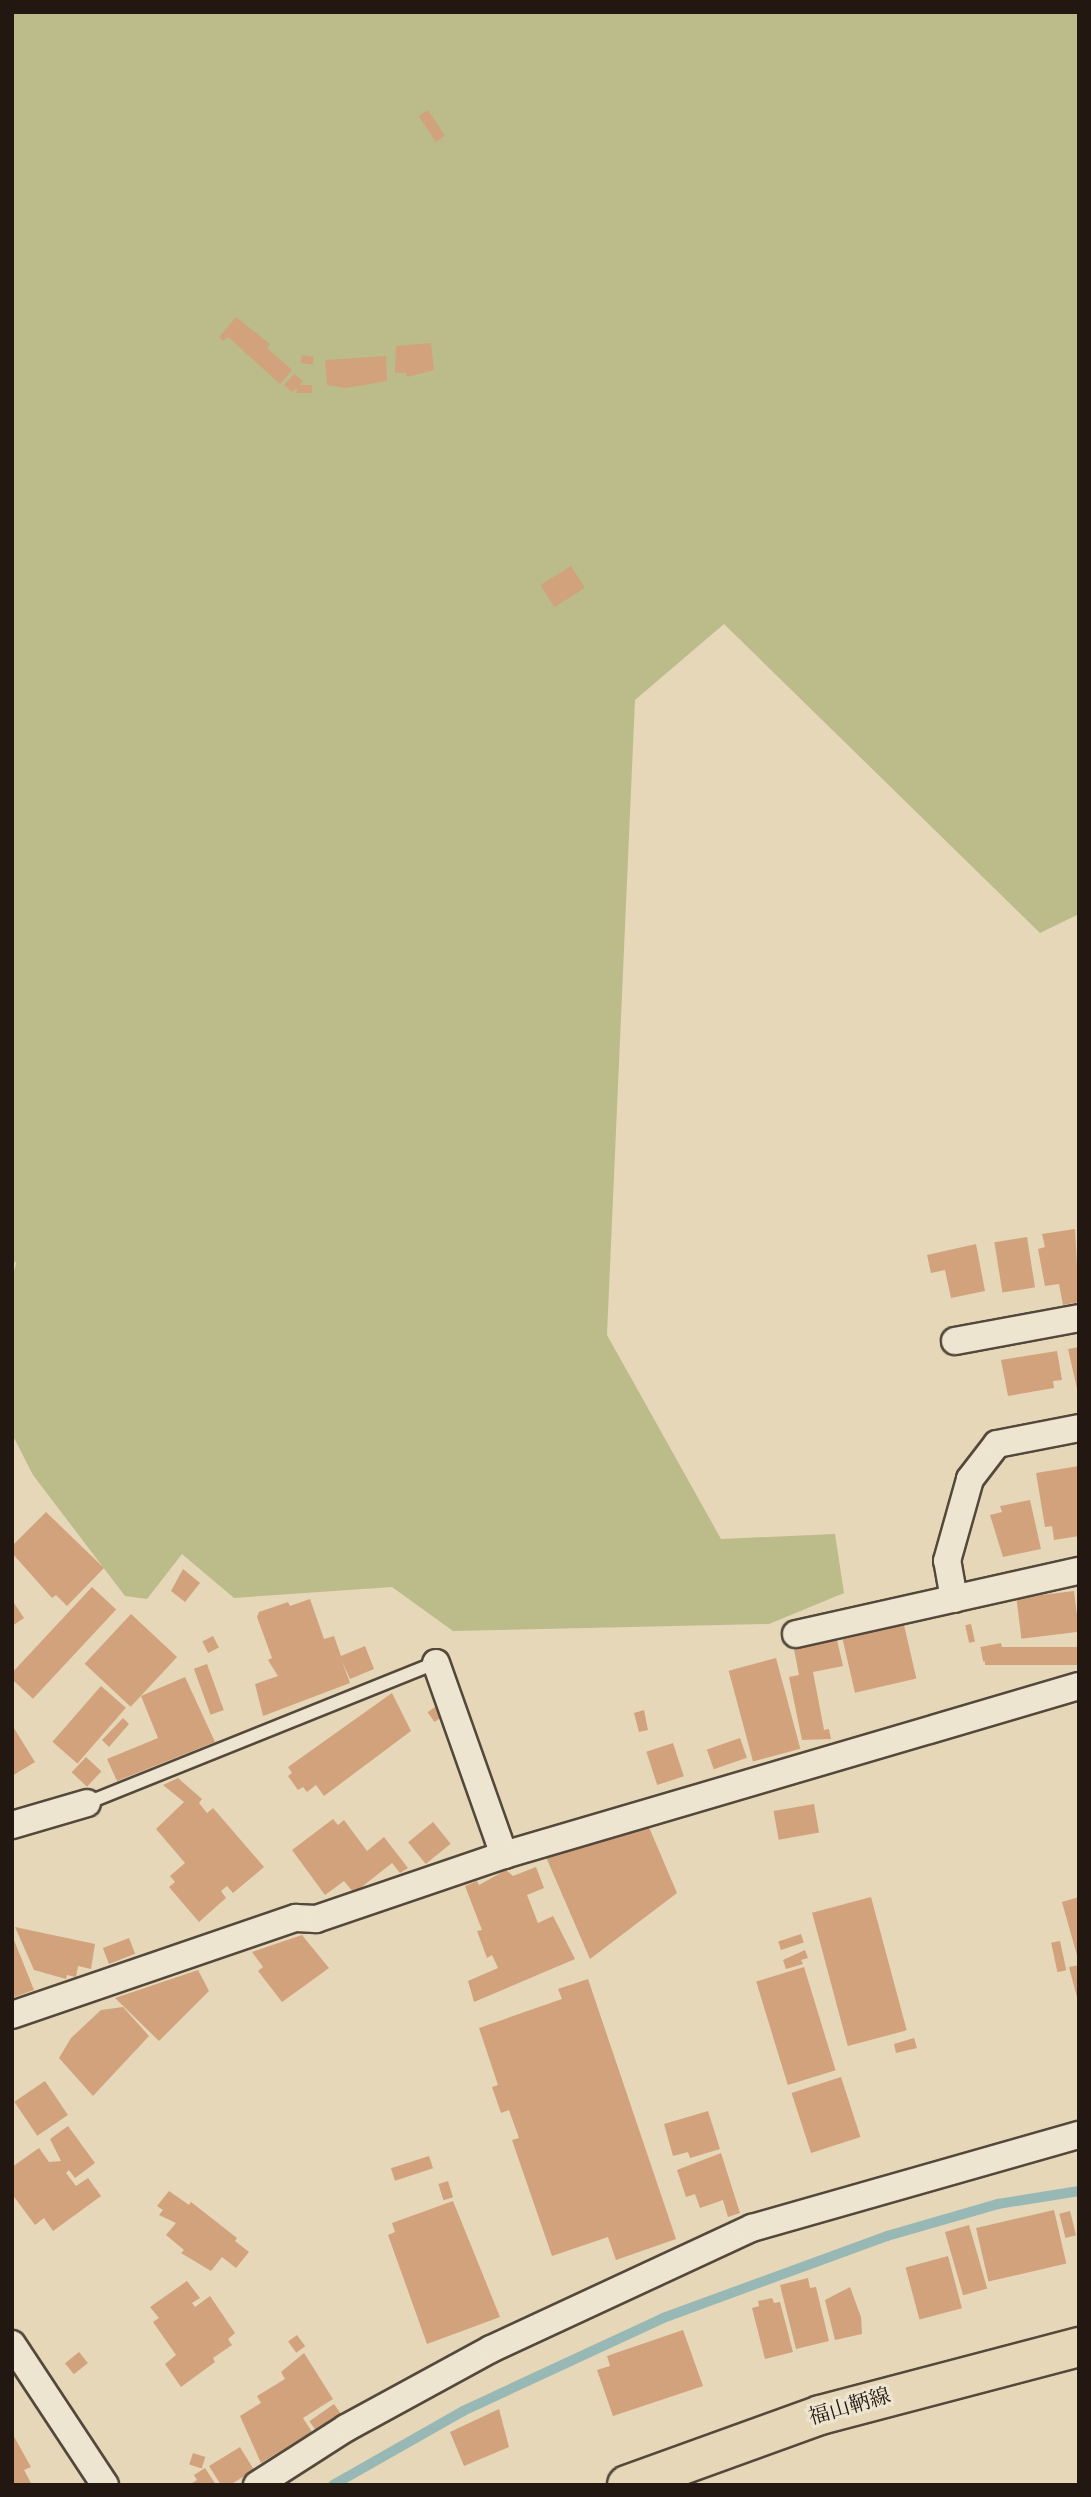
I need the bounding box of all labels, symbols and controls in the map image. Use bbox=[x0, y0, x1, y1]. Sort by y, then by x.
street label: 福山鞆線 bbox=[806, 2384, 894, 2432]

